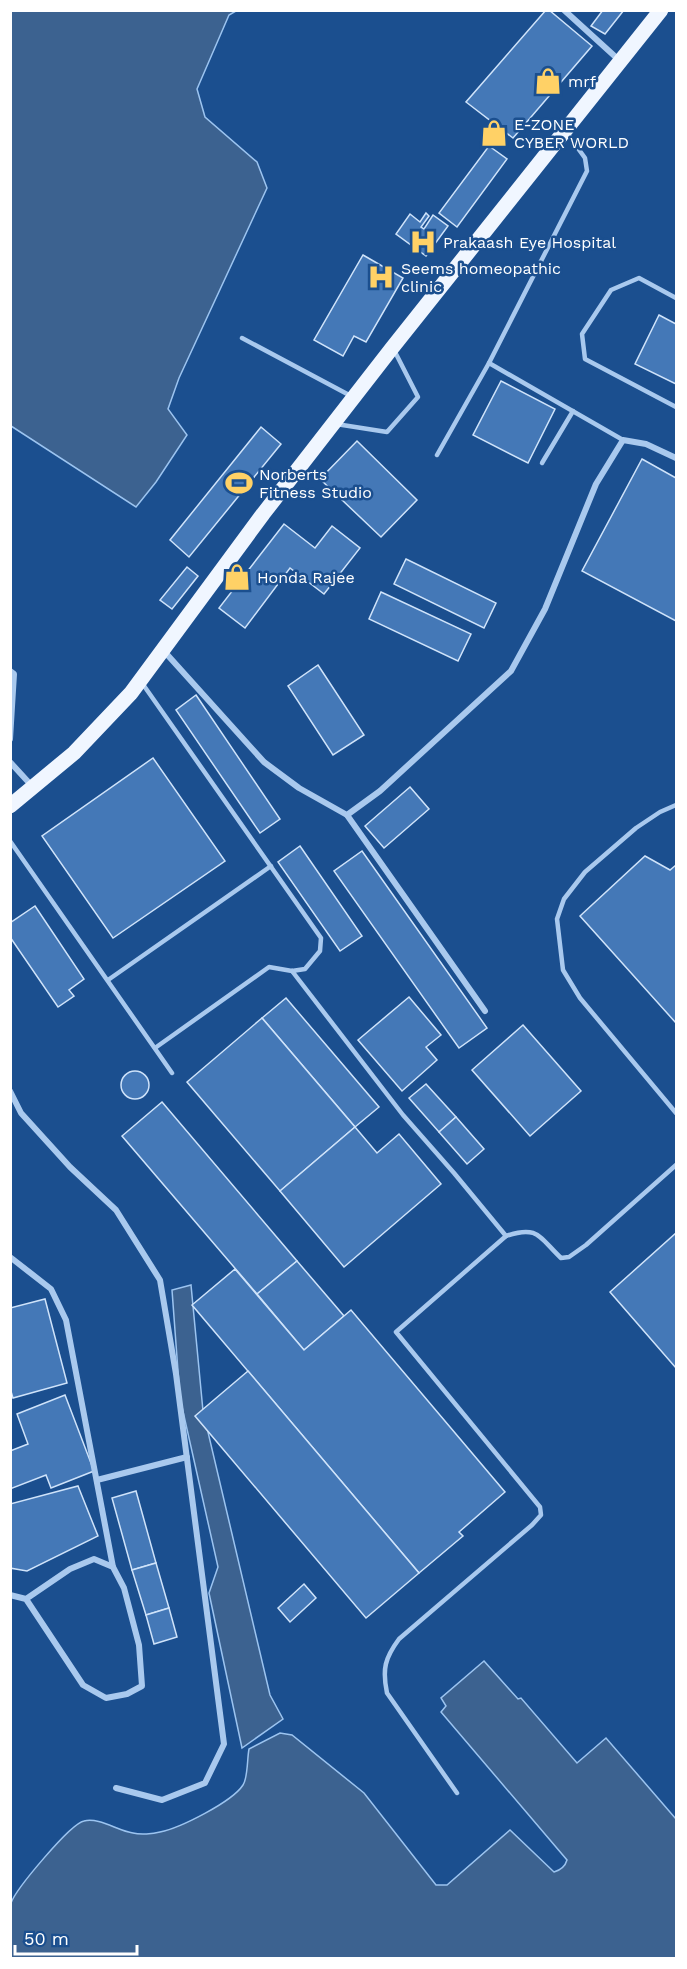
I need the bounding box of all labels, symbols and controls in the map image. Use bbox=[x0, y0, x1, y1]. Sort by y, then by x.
shop icon: mrf bbox=[533, 66, 563, 96]
place label: mrf bbox=[568, 72, 597, 91]
place label: E-ZONE CYBER WORLD bbox=[514, 115, 629, 152]
shop icon: E-ZONE CYBER WORLD bbox=[479, 118, 509, 148]
hospital icon: Prakaash Eye Hospital bbox=[408, 227, 438, 257]
place label: Prakaash Eye Hospital bbox=[443, 233, 616, 252]
place label: Seems homeopathic clinic bbox=[401, 259, 561, 296]
hospital icon: Seems homeopathic clinic bbox=[366, 262, 396, 292]
place label: Norberts Fitness Studio bbox=[259, 465, 372, 502]
sports icon: Norberts Fitness Studio bbox=[224, 468, 254, 498]
shop icon: Honda Rajee bbox=[222, 562, 252, 592]
place label: Honda Rajee bbox=[257, 568, 355, 587]
scale bar bbox=[15, 1918, 136, 1956]
text: 50 m bbox=[24, 1928, 69, 1949]

